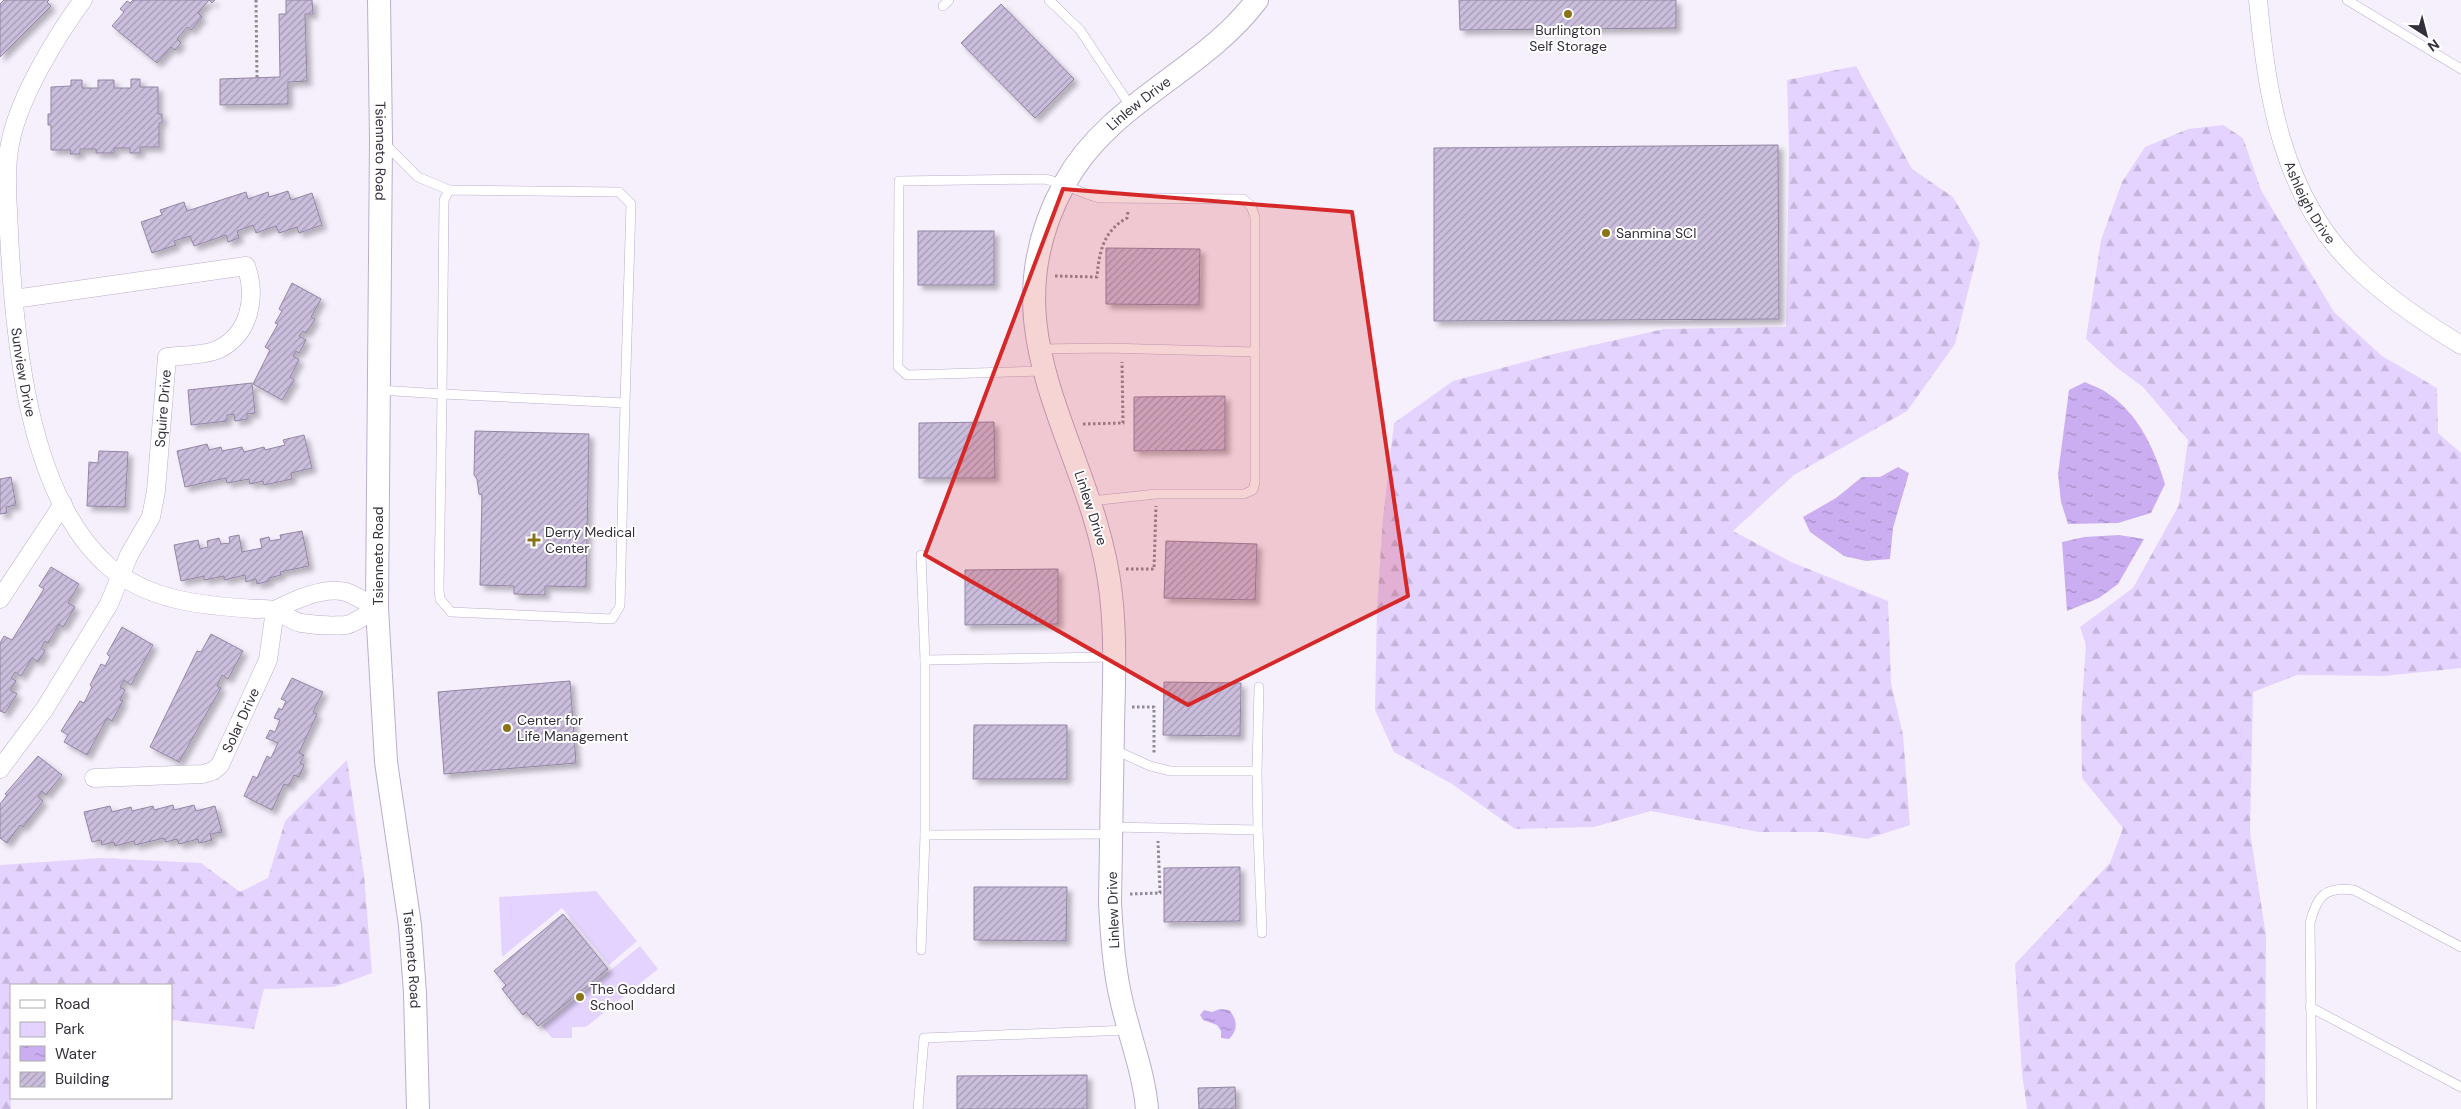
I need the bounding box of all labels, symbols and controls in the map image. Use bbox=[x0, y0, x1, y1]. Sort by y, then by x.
marker: Burlington Self Storage bbox=[1562, 8, 1574, 20]
north arrow bbox=[2401, 10, 2451, 60]
place label: Burlington Self Storage bbox=[1529, 21, 1607, 55]
text: N bbox=[2424, 35, 2443, 56]
street label: Linlew Drive bbox=[1103, 72, 1174, 134]
street label: Tsienneto Road bbox=[371, 101, 390, 201]
street label: Ashleigh Drive bbox=[2280, 159, 2340, 247]
place label: Sanmina SCI bbox=[1616, 224, 1696, 242]
marker: Sanmina SCI bbox=[1600, 227, 1612, 239]
street label: Sunview Drive bbox=[7, 327, 40, 419]
street label: Squire Drive bbox=[151, 369, 175, 448]
street label: Linlew Drive bbox=[1071, 469, 1111, 547]
street label: Tsienneto Road bbox=[369, 507, 387, 605]
place label: Derry Medical Center bbox=[545, 523, 635, 557]
marker: Derry Medical Center bbox=[527, 533, 541, 547]
street label: Solar Drive bbox=[218, 685, 263, 755]
place label: Center for Life Management bbox=[517, 711, 628, 745]
marker: Center for Life Management bbox=[501, 722, 513, 734]
street label: Linlew Drive bbox=[1103, 871, 1123, 949]
street label: Tsienneto Road bbox=[399, 908, 424, 1009]
place label: The Goddard School bbox=[590, 980, 675, 1014]
legend bbox=[10, 984, 172, 1099]
marker: The Goddard School bbox=[574, 991, 586, 1003]
text: Road bbox=[55, 994, 90, 1014]
text: Park bbox=[55, 1019, 85, 1039]
text: Water bbox=[55, 1044, 97, 1064]
text: Building bbox=[55, 1069, 110, 1089]

